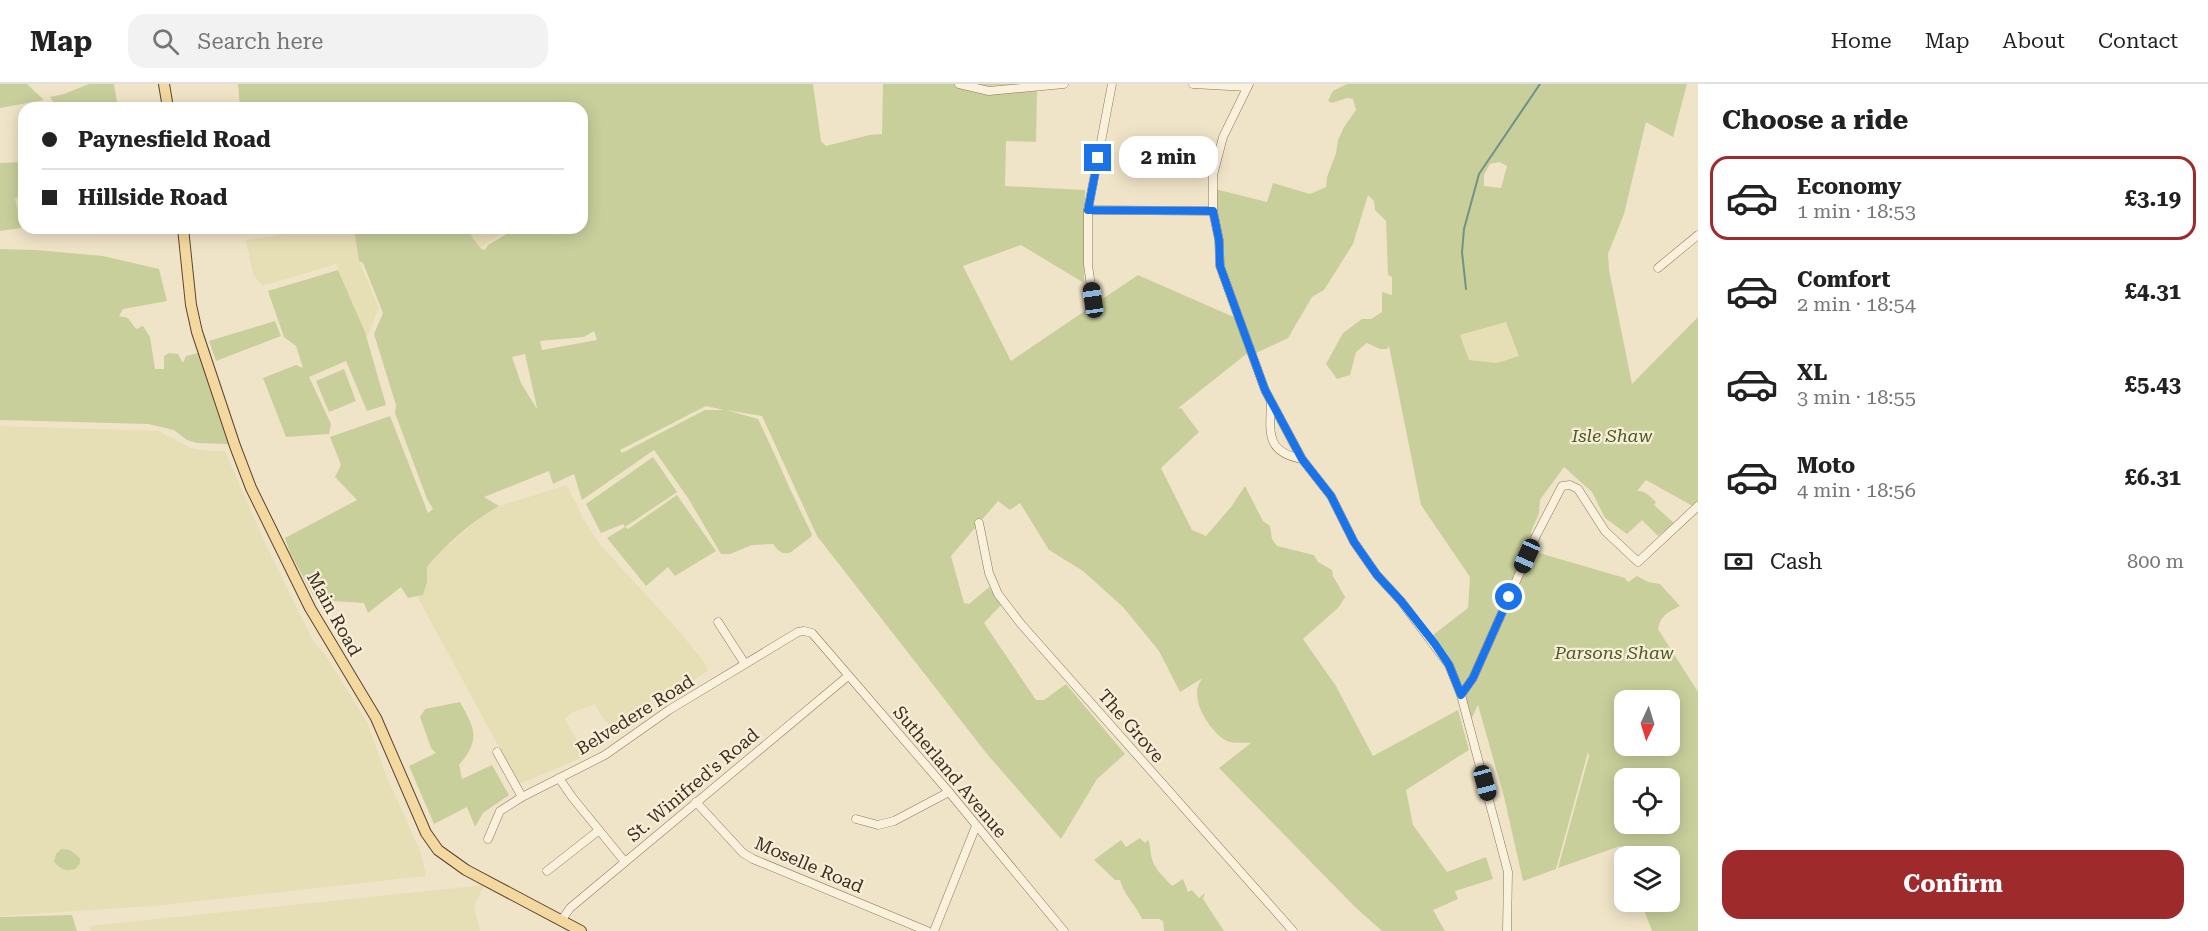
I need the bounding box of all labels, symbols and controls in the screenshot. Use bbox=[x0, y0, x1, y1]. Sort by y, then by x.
search box bbox=[128, 14, 548, 68]
text: Map bbox=[30, 25, 92, 58]
icon: search bbox=[149, 25, 182, 58]
text: Search here bbox=[197, 29, 323, 54]
text: Home bbox=[1831, 29, 1892, 53]
text: Map bbox=[1925, 29, 1970, 53]
text: About bbox=[2003, 29, 2065, 53]
text: Contact bbox=[2098, 29, 2178, 53]
text: Choose a ride bbox=[1722, 104, 1908, 136]
text: Paynesfield Road bbox=[78, 127, 271, 152]
callout: 2 min bbox=[1119, 137, 1218, 179]
route end bbox=[1084, 144, 1111, 171]
text: 2 min bbox=[1141, 145, 1196, 169]
icon: car bbox=[1725, 171, 1779, 225]
text: Economy bbox=[1797, 174, 1901, 199]
text: Hillside Road bbox=[78, 185, 227, 210]
text: £3.19 bbox=[2125, 186, 2181, 211]
text: 1 min · 18:53 bbox=[1797, 199, 1916, 223]
icon: car bbox=[1725, 264, 1779, 318]
text: Comfort bbox=[1797, 267, 1890, 292]
text: £4.31 bbox=[2125, 279, 2181, 304]
car bbox=[1082, 281, 1104, 319]
text: 2 min · 18:54 bbox=[1797, 292, 1916, 316]
icon: car bbox=[1725, 357, 1779, 411]
text: XL bbox=[1797, 360, 1827, 385]
text: £5.43 bbox=[2125, 372, 2181, 397]
text: 3 min · 18:55 bbox=[1797, 385, 1916, 409]
park label: Isle Shaw bbox=[1571, 425, 1652, 446]
icon: car bbox=[1725, 450, 1779, 504]
text: Moto bbox=[1797, 453, 1855, 478]
text: £6.31 bbox=[2125, 465, 2181, 490]
text: 4 min · 18:56 bbox=[1797, 478, 1916, 502]
car bbox=[1511, 536, 1543, 576]
icon: cash bbox=[1722, 545, 1755, 578]
text: Cash bbox=[1770, 549, 1822, 574]
text: 800 m bbox=[2127, 549, 2184, 573]
street label: Main Road bbox=[303, 568, 366, 660]
route start bbox=[1495, 583, 1522, 610]
park label: Parsons Shaw bbox=[1553, 642, 1674, 663]
street label: Belvedere Road bbox=[572, 670, 698, 759]
street label: The Grove bbox=[1094, 685, 1169, 767]
north arrow bbox=[1614, 690, 1680, 756]
map controls bbox=[1614, 690, 1680, 912]
street label: Sutherland Avenue bbox=[889, 701, 1012, 842]
street label: St. Winifred's Road bbox=[623, 723, 763, 846]
car bbox=[1472, 763, 1498, 803]
button: locate bbox=[1614, 768, 1680, 834]
street label: Moselle Road bbox=[752, 832, 867, 897]
button: layers bbox=[1614, 846, 1680, 912]
button: Confirm bbox=[1722, 850, 2184, 919]

